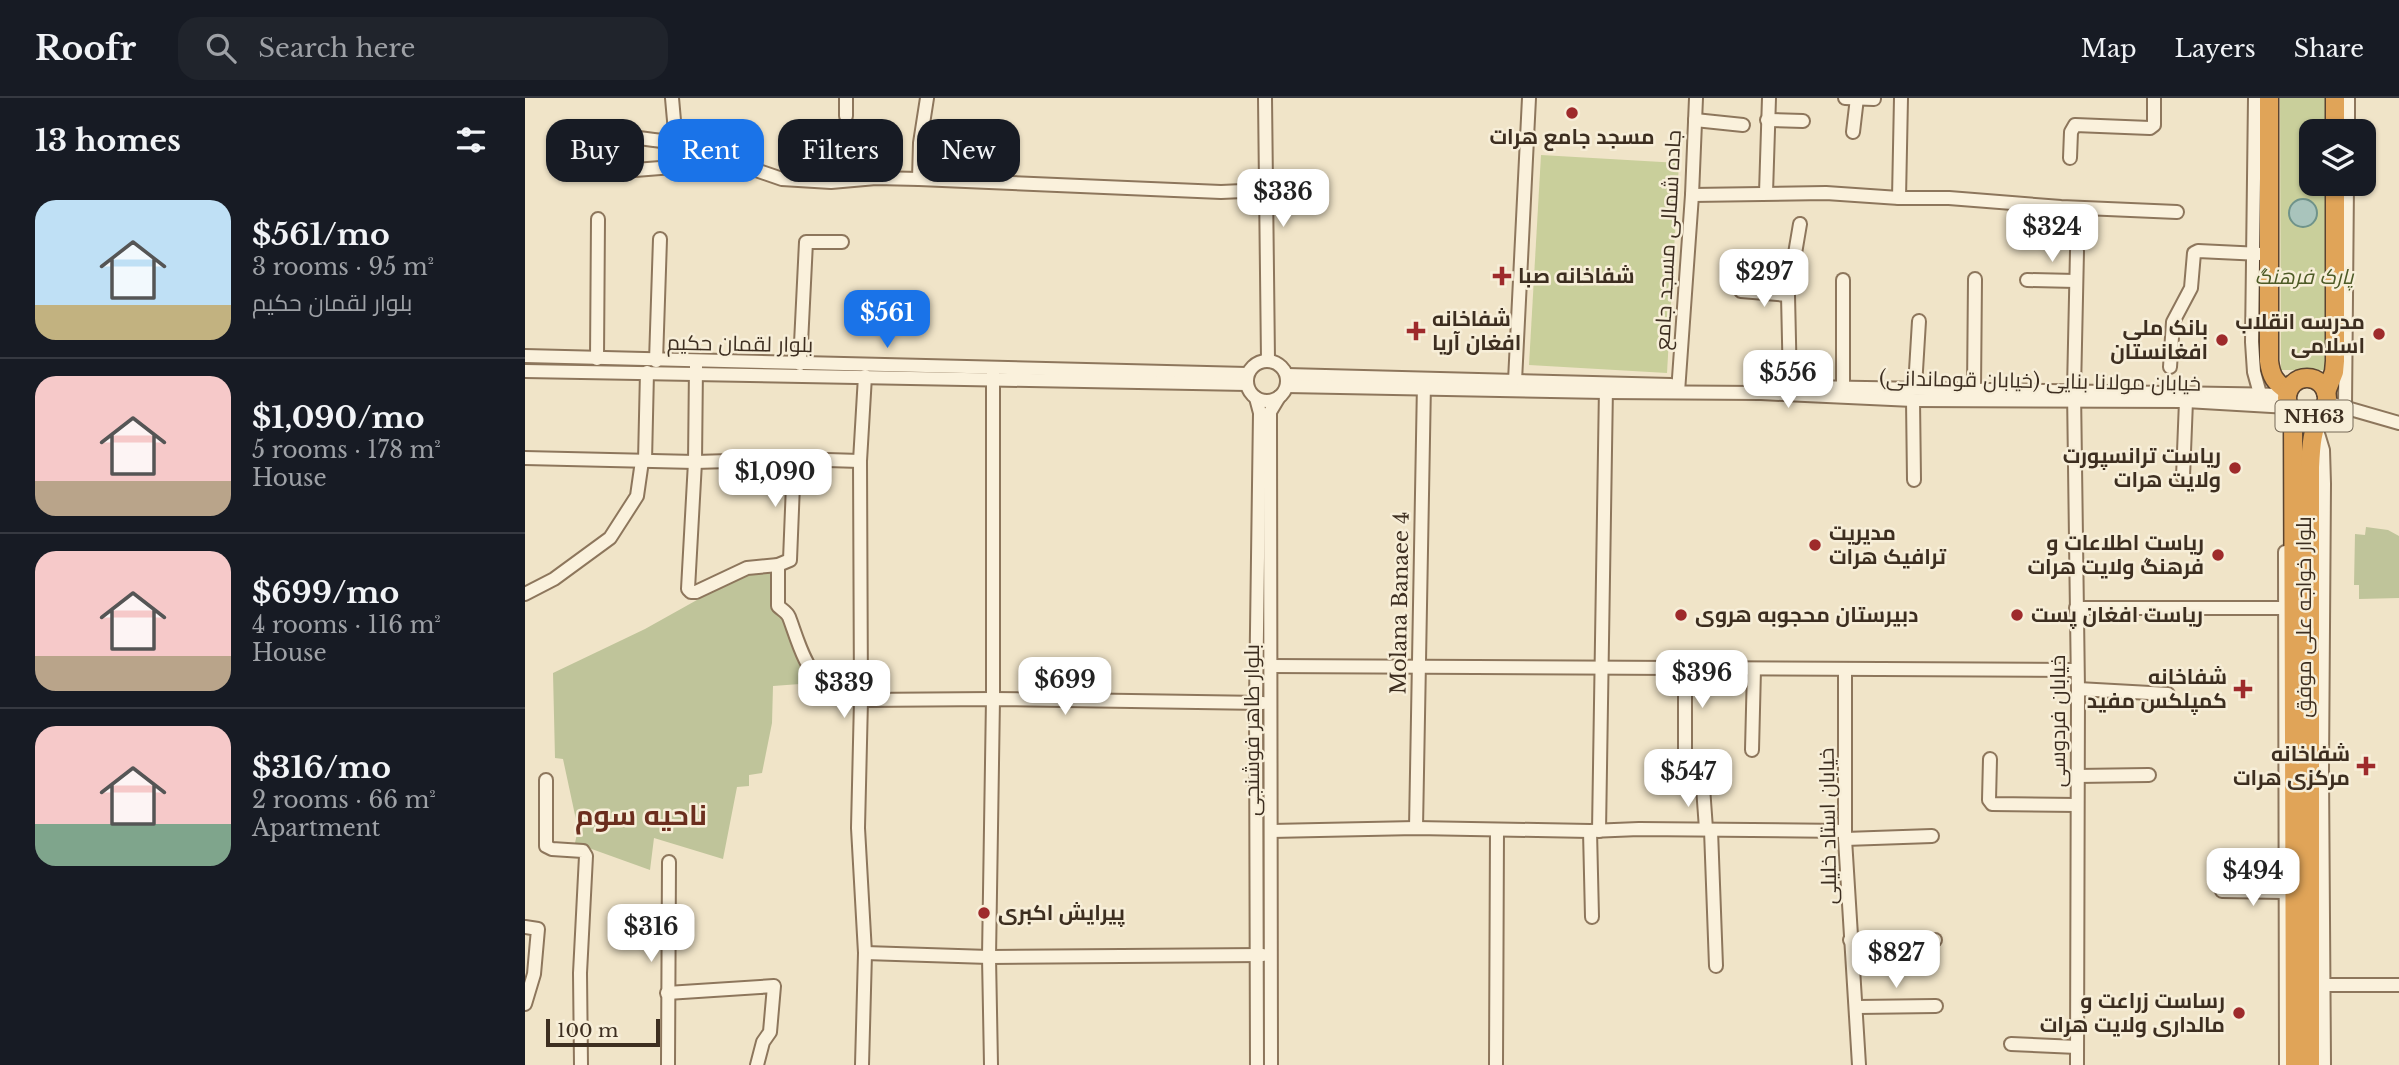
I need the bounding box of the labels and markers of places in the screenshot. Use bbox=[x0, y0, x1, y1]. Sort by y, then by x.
marker: مسجد جامع هرات bbox=[1564, 105, 1580, 121]
place label: مسجد جامع هرات bbox=[1489, 124, 1655, 151]
pin: $336 bbox=[1242, 170, 1324, 229]
pin: $324 bbox=[2011, 204, 2093, 264]
pin: $297 bbox=[1723, 250, 1805, 309]
place label: شفاخانه صبا bbox=[1518, 263, 1635, 289]
marker: شفاخانه صبا bbox=[1492, 266, 1512, 286]
pin: $561 bbox=[846, 290, 928, 350]
place label: شفاخانه افغان آریا bbox=[1432, 306, 1521, 356]
place label: مدرسه انقلاب اسلامی bbox=[2235, 309, 2365, 359]
place label: بانک ملی افغانستان bbox=[2110, 315, 2208, 365]
marker: شفاخانه افغان آریا bbox=[1406, 321, 1426, 341]
marker: مدرسه انقلاب اسلامی bbox=[2371, 326, 2387, 342]
marker: بانک ملی افغانستان bbox=[2214, 332, 2230, 348]
pin: $556 bbox=[1747, 350, 1829, 410]
place label: ریاست ترانسپورت ولایت هرات bbox=[2063, 443, 2221, 493]
pin: $1,090 bbox=[718, 450, 832, 509]
marker: ریاست ترانسپورت ولایت هرات bbox=[2227, 460, 2243, 476]
place label: مدیریت ترافیک هرات bbox=[1829, 520, 1947, 570]
place label: ریاست اطلاعات و فرهنگ ولایت هرات bbox=[2027, 530, 2204, 580]
marker: مدیریت ترافیک هرات bbox=[1807, 537, 1823, 553]
marker: ریاست اطلاعات و فرهنگ ولایت هرات bbox=[2210, 547, 2226, 563]
place label: دبیرستان محجوبه هروی bbox=[1695, 602, 1918, 628]
place label: ریاست افغان پست bbox=[2031, 602, 2203, 630]
marker: دبیرستان محجوبه هروی bbox=[1673, 607, 1689, 623]
marker: ریاست افغان پست bbox=[2009, 607, 2025, 623]
pin: $396 bbox=[1661, 650, 1743, 710]
pin: $699 bbox=[1024, 658, 1106, 717]
pin: $339 bbox=[803, 660, 885, 720]
place label: شفاخانه کمپلکس مفید bbox=[2087, 664, 2227, 715]
marker: شفاخانه کمپلکس مفید bbox=[2233, 679, 2253, 699]
place label: شفاخانه مرکزی هرات bbox=[2233, 741, 2350, 791]
pin: $547 bbox=[1647, 750, 1729, 809]
marker: شفاخانه مرکزی هرات bbox=[2356, 756, 2376, 776]
pin: $494 bbox=[2212, 848, 2294, 908]
place label: پیرایش اکبری bbox=[998, 900, 1125, 928]
pin: $316 bbox=[610, 904, 692, 964]
marker: پیرایش اکبری bbox=[976, 905, 992, 921]
pin: $827 bbox=[1855, 930, 1937, 990]
place label: رساست زراعت و مالداری ولایت هرات bbox=[2040, 988, 2225, 1038]
marker: رساست زراعت و مالداری ولایت هرات bbox=[2231, 1005, 2247, 1021]

